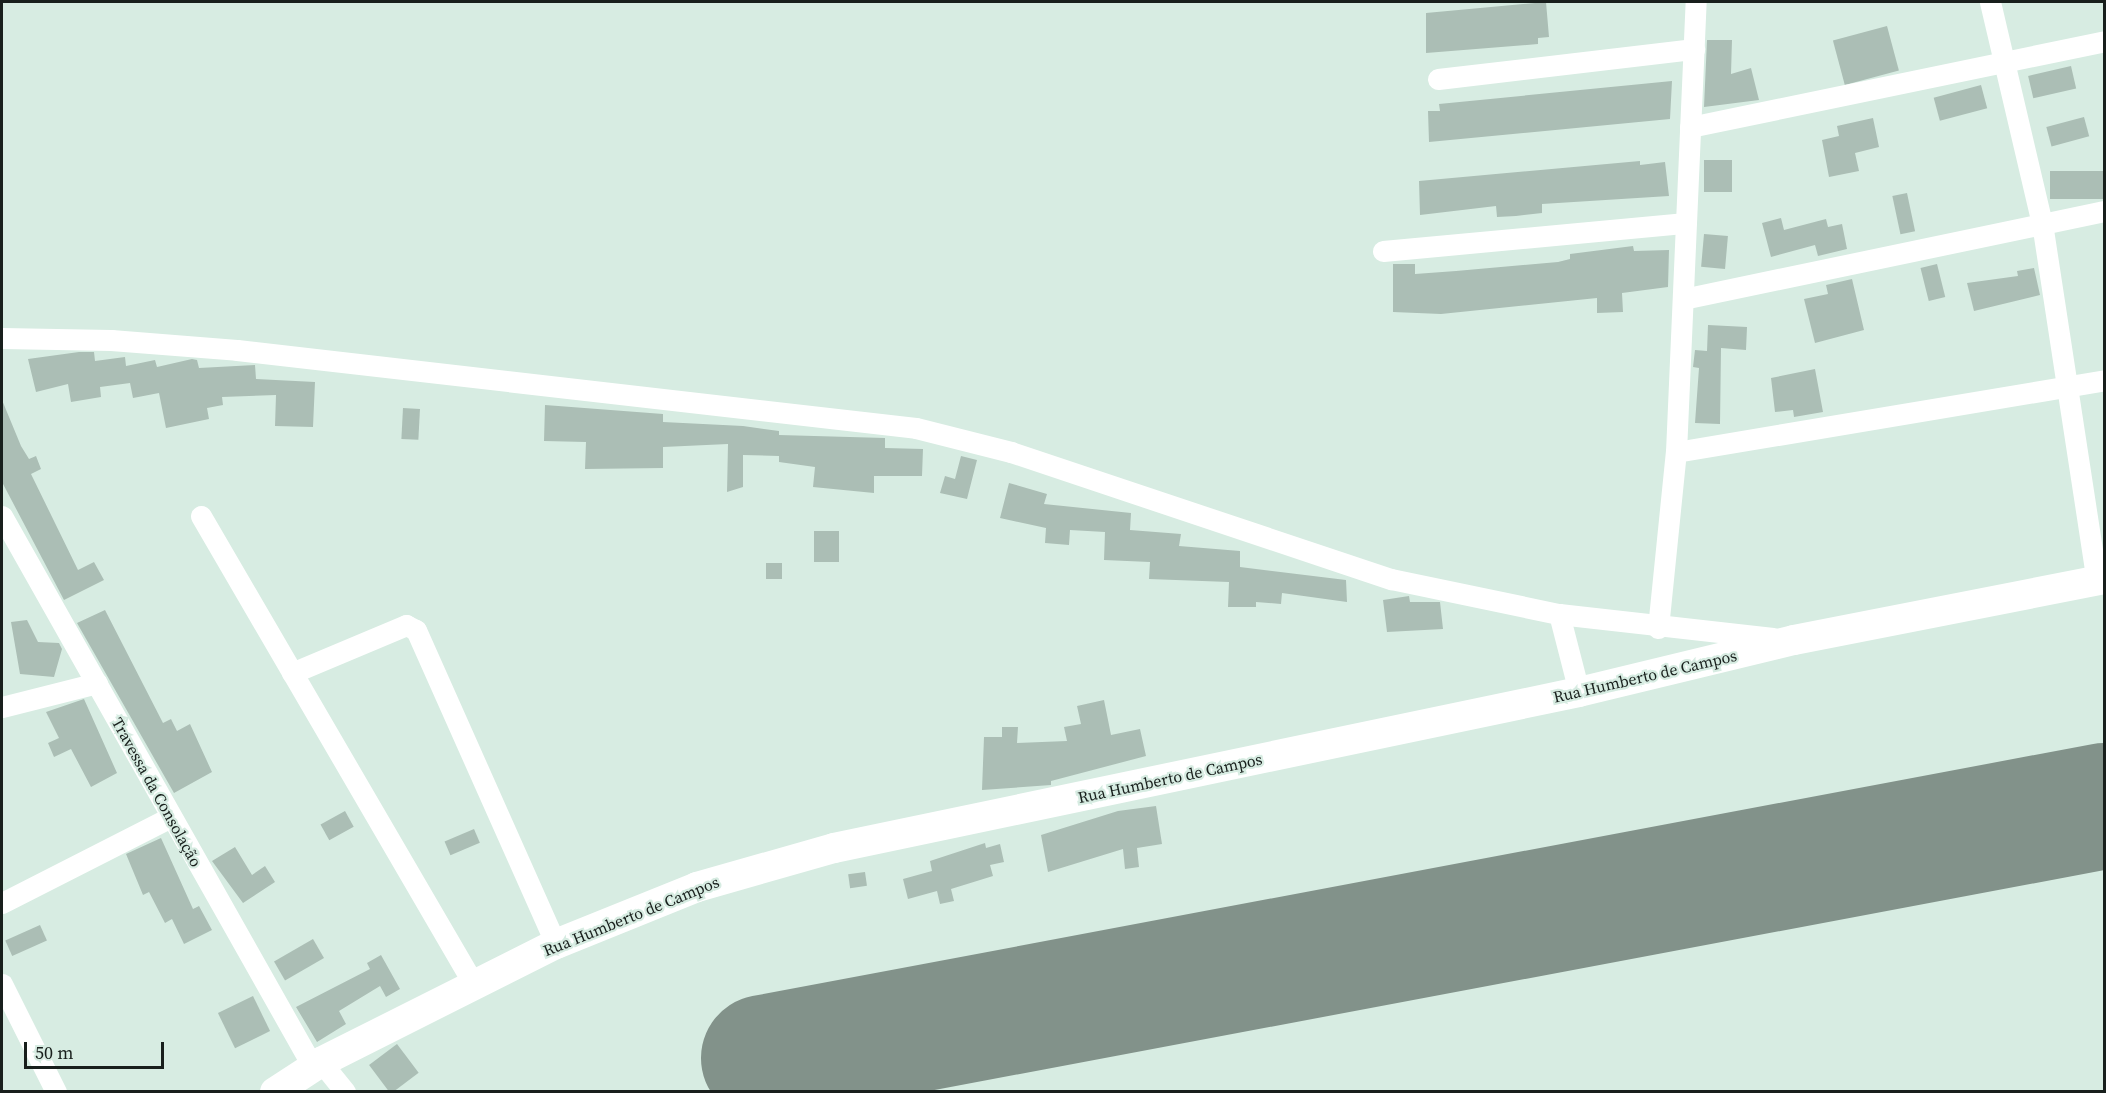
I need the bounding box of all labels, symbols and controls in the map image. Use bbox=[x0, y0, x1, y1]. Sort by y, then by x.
street label: Rua Humberto de Campos bbox=[1551, 646, 1739, 706]
street label: Travessa da Consolação bbox=[108, 714, 206, 870]
street label: Rua Humberto de Campos bbox=[1076, 749, 1264, 807]
street label: Rua Humberto de Campos bbox=[540, 872, 722, 960]
scale bar bbox=[27, 1030, 166, 1068]
text: 50 m bbox=[35, 1040, 73, 1065]

